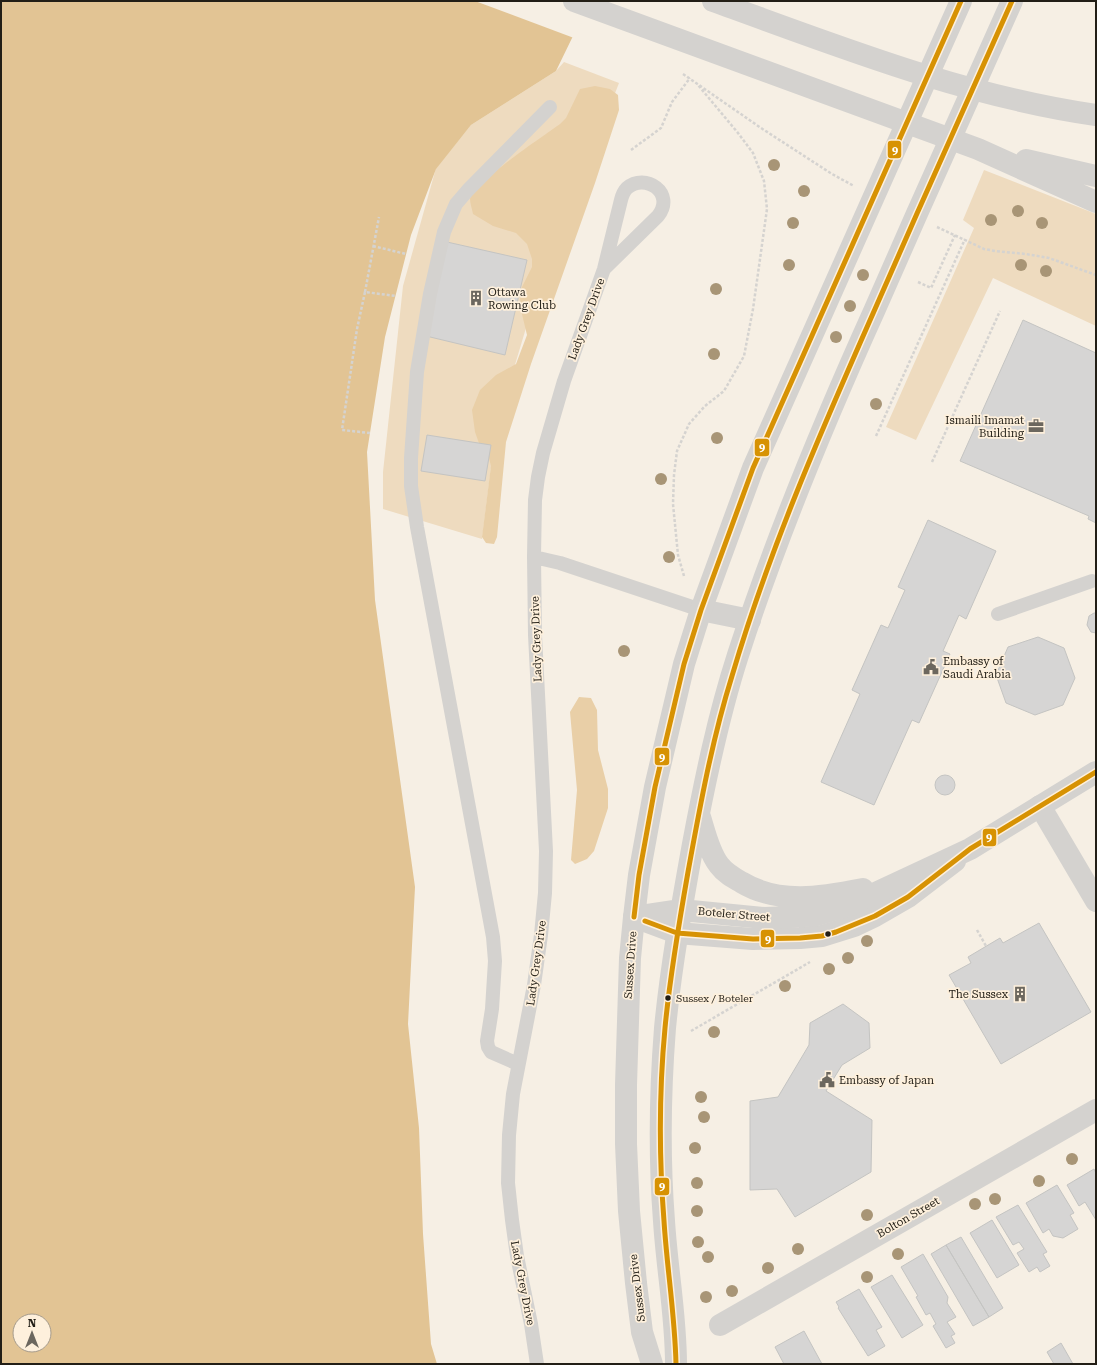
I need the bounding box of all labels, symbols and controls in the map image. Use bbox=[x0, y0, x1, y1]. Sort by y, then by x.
line badge: 9 bbox=[887, 140, 902, 159]
text: 9 bbox=[892, 144, 898, 157]
street label: Lady Grey Drive bbox=[566, 277, 607, 362]
place label: Ottawa Rowing Club bbox=[488, 286, 556, 312]
building icon: Ottawa Rowing Club bbox=[467, 289, 485, 307]
place label: Ismaili Imamat Building bbox=[945, 414, 1025, 440]
office icon: Ismaili Imamat Building bbox=[1027, 417, 1045, 435]
line badge: 9 bbox=[754, 438, 770, 457]
text: 9 bbox=[759, 441, 765, 454]
street label: Lady Grey Drive bbox=[529, 596, 544, 682]
place label: Embassy of Saudi Arabia bbox=[943, 655, 1011, 681]
public building icon: Embassy of Saudi Arabia bbox=[922, 658, 940, 676]
line badge: 9 bbox=[654, 747, 670, 766]
text: 9 bbox=[659, 751, 665, 764]
line badge: 9 bbox=[982, 828, 997, 847]
text: 9 bbox=[986, 831, 992, 844]
street label: Boteler Street bbox=[697, 905, 771, 924]
street label: Lady Grey Drive bbox=[524, 920, 549, 1007]
line badge: 9 bbox=[760, 929, 775, 948]
unlabelled marker bbox=[823, 929, 833, 939]
street label: Sussex Drive bbox=[622, 931, 639, 999]
text: 9 bbox=[765, 933, 771, 946]
building icon: The Sussex bbox=[1011, 985, 1029, 1003]
place label: The Sussex bbox=[948, 988, 1009, 1001]
marker: Sussex / Boteler bbox=[663, 993, 673, 1003]
place label: Sussex / Boteler bbox=[676, 993, 753, 1004]
public building icon: Embassy of Japan bbox=[818, 1071, 836, 1089]
place label: Embassy of Japan bbox=[839, 1074, 934, 1087]
line badge: 9 bbox=[654, 1177, 670, 1196]
text: 9 bbox=[659, 1180, 665, 1193]
street label: Bolton Street bbox=[875, 1194, 942, 1240]
street label: Lady Grey Drive bbox=[508, 1240, 537, 1327]
street label: Sussex Drive bbox=[627, 1253, 648, 1322]
north arrow bbox=[12, 1313, 52, 1353]
text: N bbox=[28, 1317, 37, 1330]

